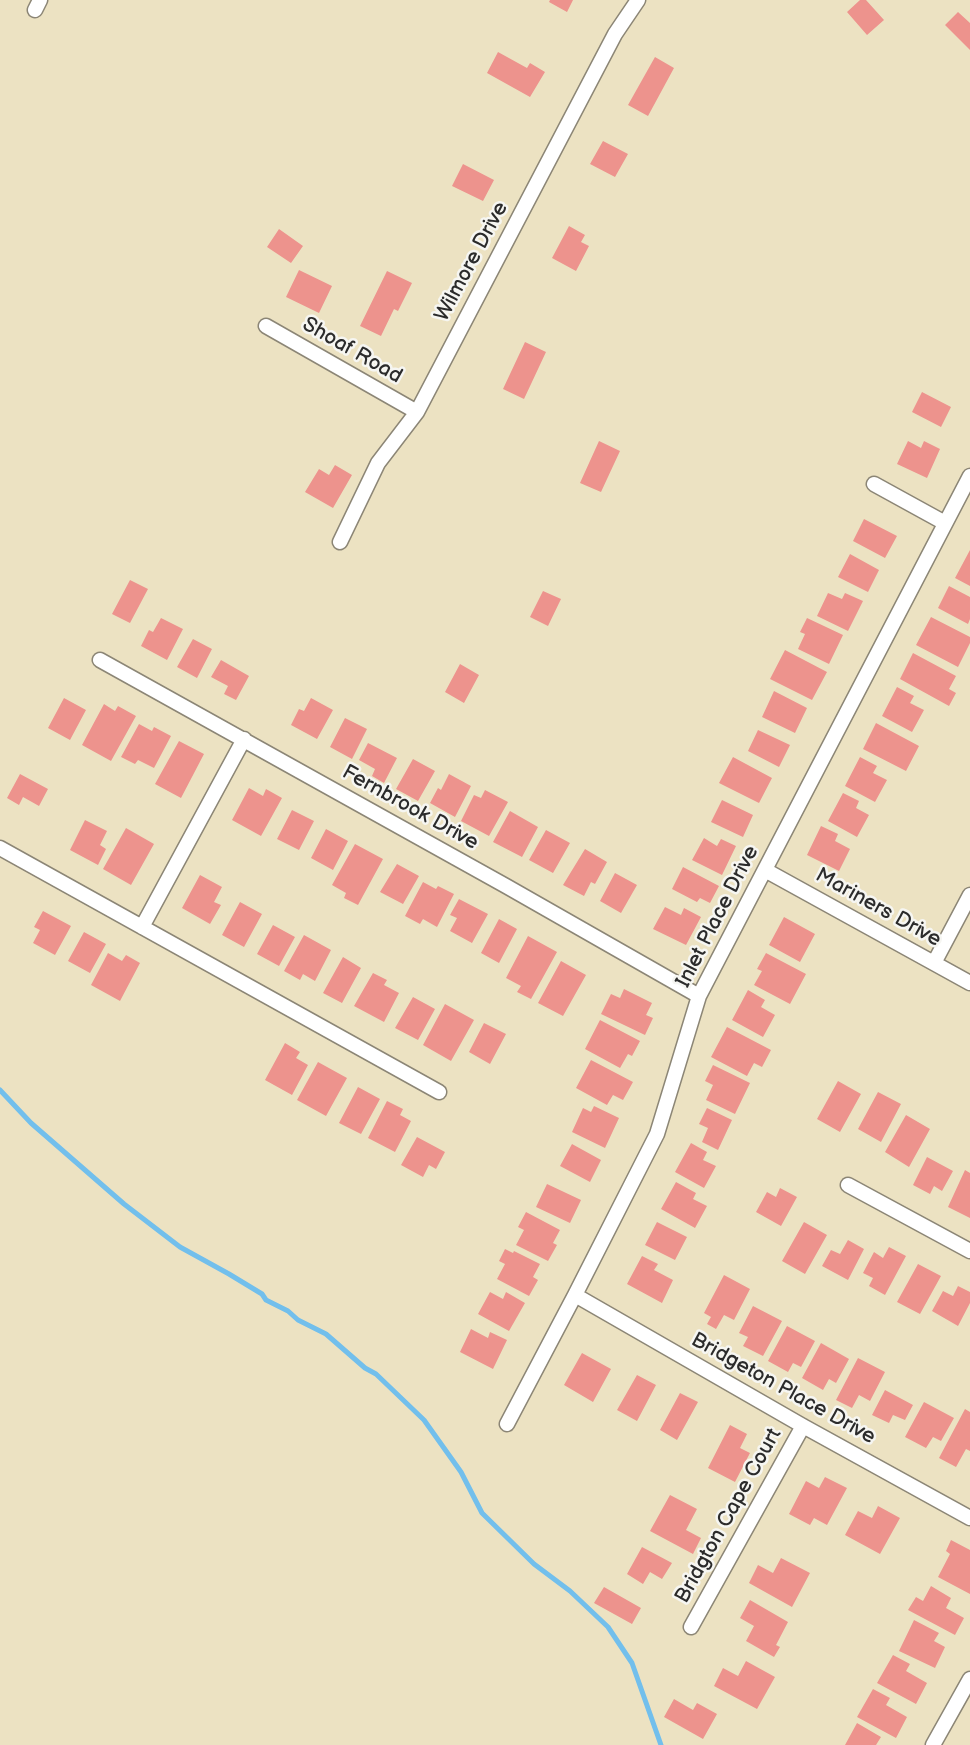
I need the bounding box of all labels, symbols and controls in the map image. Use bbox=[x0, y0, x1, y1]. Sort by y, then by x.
street label: Wilmore Drive bbox=[430, 198, 514, 326]
street label: Shoaf Road bbox=[298, 312, 406, 390]
street label: Fernbrook Drive bbox=[337, 760, 483, 856]
street label: Inlet Place Drive bbox=[671, 842, 765, 992]
street label: Mariners Drive bbox=[811, 863, 945, 953]
street label: Bridgeton Place Drive bbox=[686, 1328, 880, 1450]
street label: Bridgton Cape Court bbox=[670, 1424, 788, 1608]

